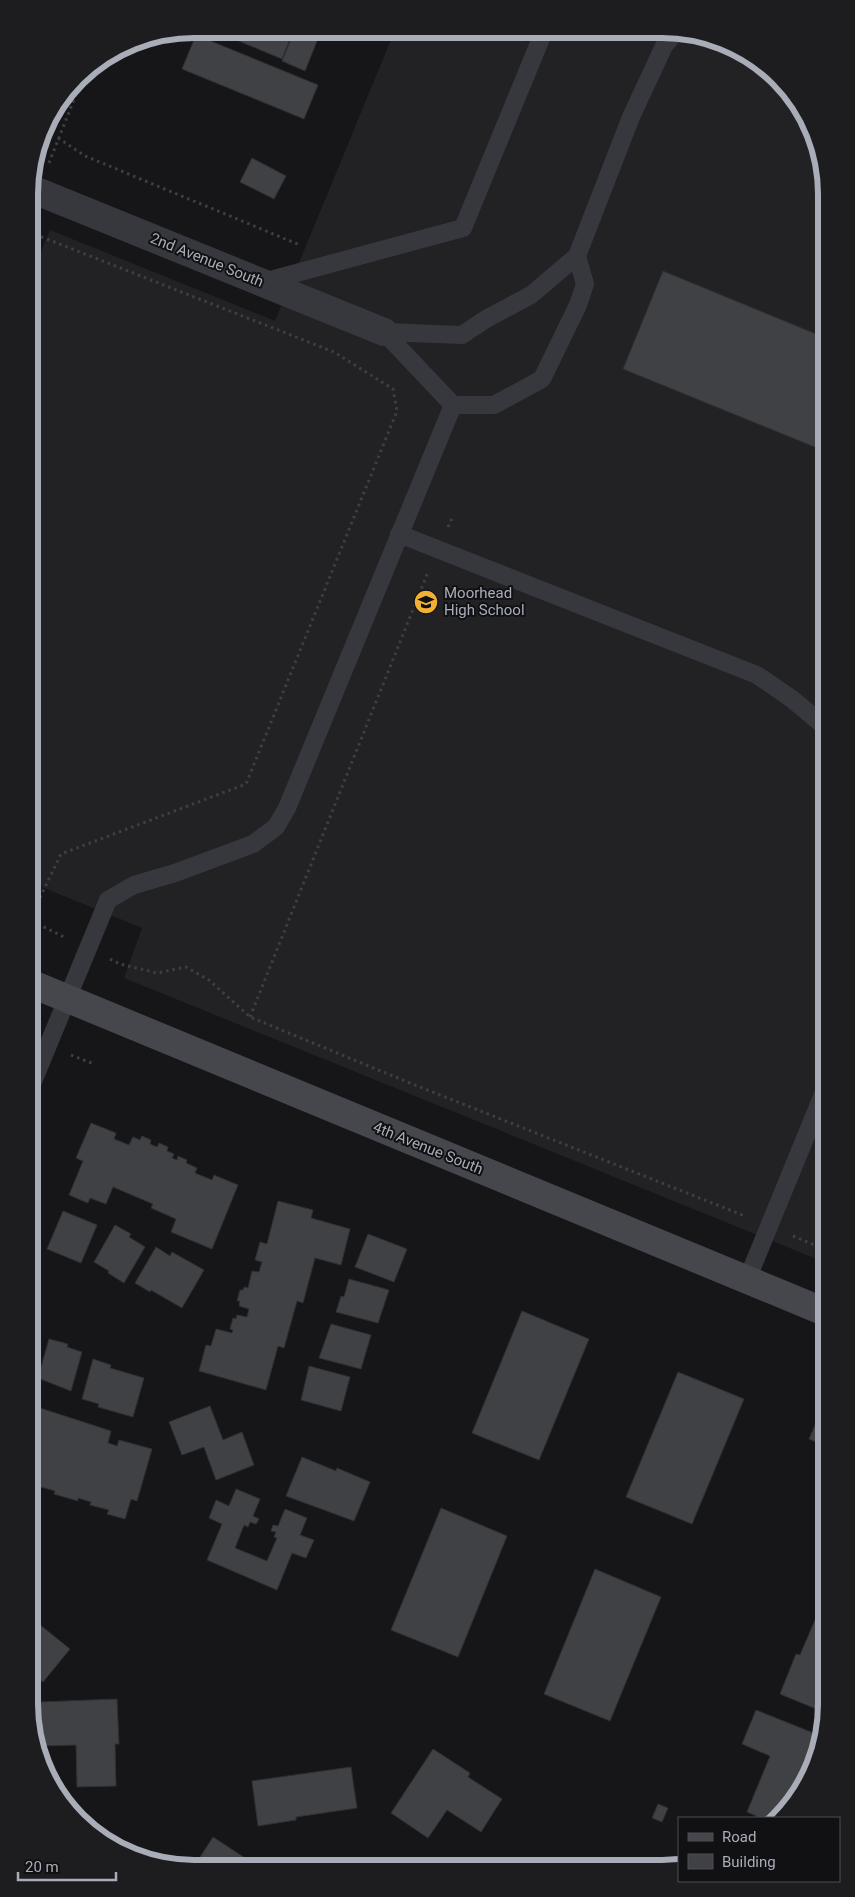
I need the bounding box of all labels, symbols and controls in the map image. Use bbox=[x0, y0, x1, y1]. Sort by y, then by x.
street label: 2nd Avenue South bbox=[148, 229, 266, 291]
place label: Moorhead High School bbox=[444, 584, 525, 619]
school or university icon: Moorhead High School bbox=[413, 589, 439, 615]
street label: 4th Avenue South bbox=[370, 1118, 486, 1178]
legend bbox=[678, 1817, 840, 1882]
text: Road bbox=[722, 1828, 756, 1846]
scale bar bbox=[18, 1850, 115, 1882]
text: Building bbox=[722, 1853, 776, 1871]
text: 20 m bbox=[25, 1858, 59, 1876]

